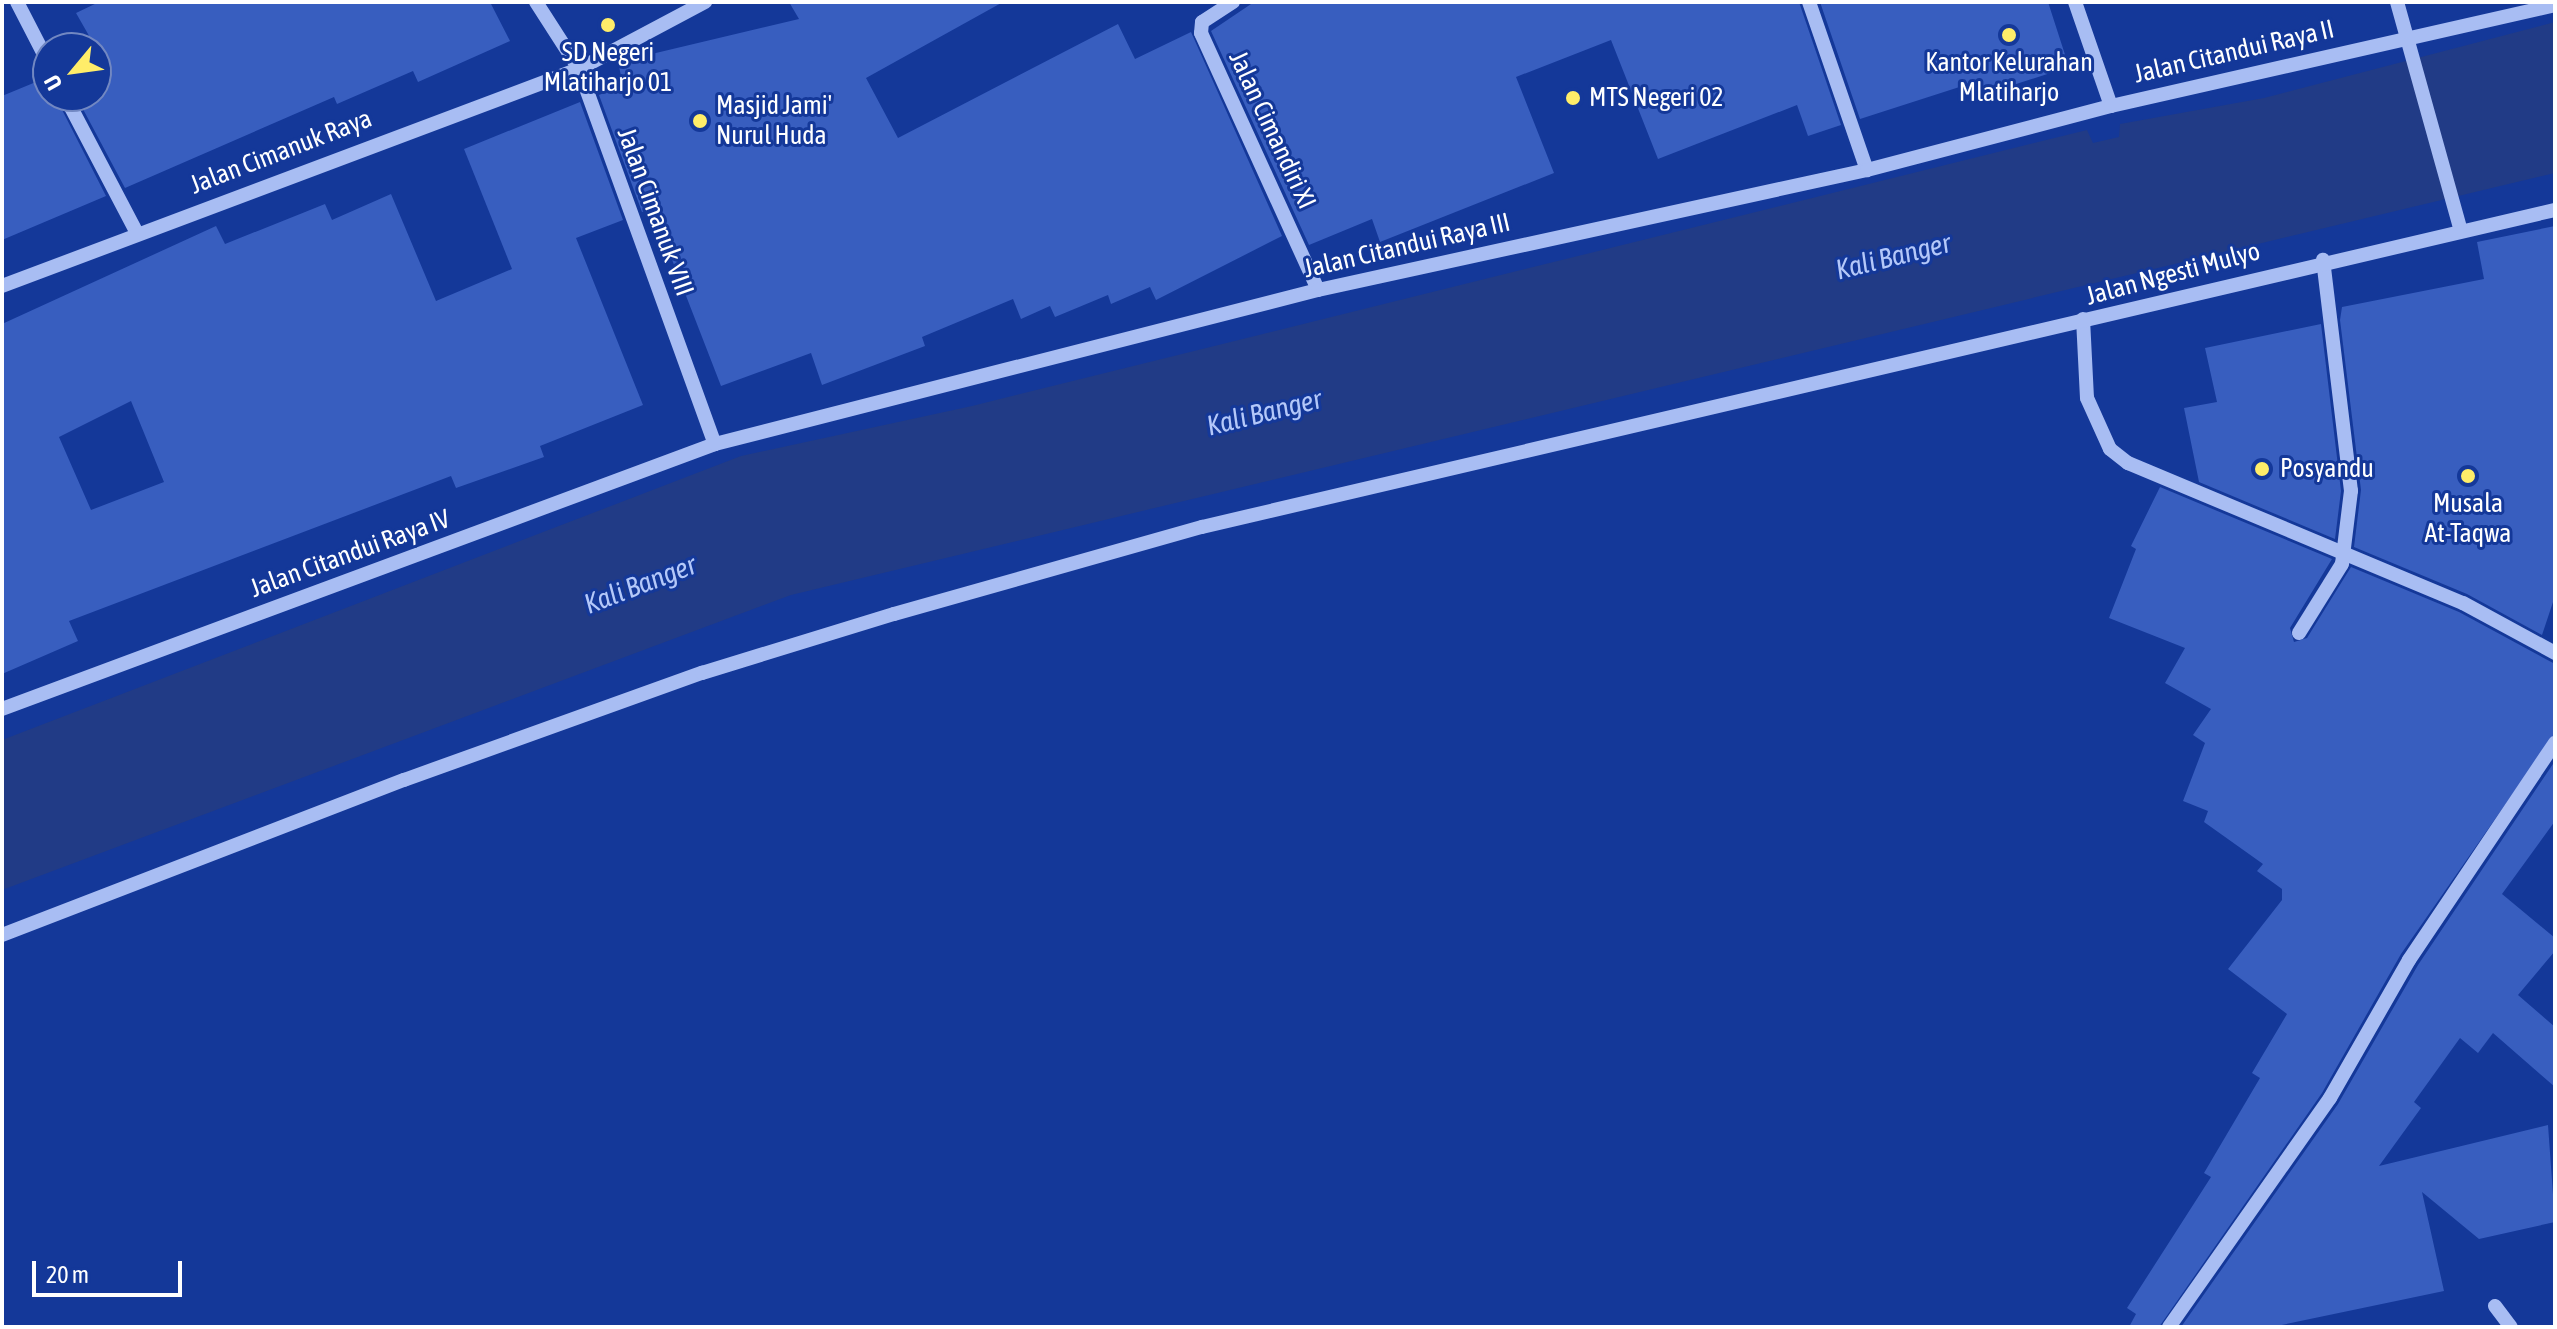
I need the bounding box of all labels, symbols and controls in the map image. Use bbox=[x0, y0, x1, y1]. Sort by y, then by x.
street label: Jalan Citandui Raya II bbox=[2131, 14, 2337, 90]
marker: SD Negeri Mlatiharjo 01 bbox=[599, 16, 617, 34]
marker: Kantor Kelurahan Mlatiharjo bbox=[2000, 26, 2018, 44]
north arrow bbox=[32, 32, 112, 112]
place label: SD Negeri Mlatiharjo 01 bbox=[544, 37, 672, 98]
street label: Jalan Cimandiri XI bbox=[1222, 46, 1322, 214]
place label: Kantor Kelurahan Mlatiharjo bbox=[1925, 47, 2093, 108]
text: U bbox=[38, 71, 67, 95]
place label: MTS Negeri 02 bbox=[1589, 82, 1724, 114]
marker: MTS Negeri 02 bbox=[1564, 89, 1582, 107]
place label: Masjid Jami' Nurul Huda bbox=[716, 90, 832, 152]
street label: Jalan Cimanuk Raya bbox=[186, 103, 376, 201]
marker: Masjid Jami' Nurul Huda bbox=[691, 112, 709, 130]
street label: Jalan Cimanuk VIII bbox=[610, 124, 700, 300]
street label: Jalan Citandui Raya III bbox=[1301, 207, 1513, 285]
water label: Kali Banger bbox=[1832, 226, 1954, 286]
street label: Jalan Ngesti Mulyo bbox=[2083, 236, 2263, 312]
water label: Kali Banger bbox=[1203, 382, 1325, 442]
place label: Posyandu bbox=[2280, 453, 2374, 485]
marker: Posyandu bbox=[2251, 458, 2273, 480]
marker: Musala At-Taqwa bbox=[2459, 467, 2477, 485]
place label: Musala At-Taqwa bbox=[2425, 488, 2511, 550]
street label: Jalan Citandui Raya IV bbox=[246, 503, 454, 605]
water label: Kali Banger bbox=[579, 547, 701, 621]
scale bar bbox=[36, 1245, 186, 1295]
text: 20 m bbox=[46, 1261, 89, 1288]

